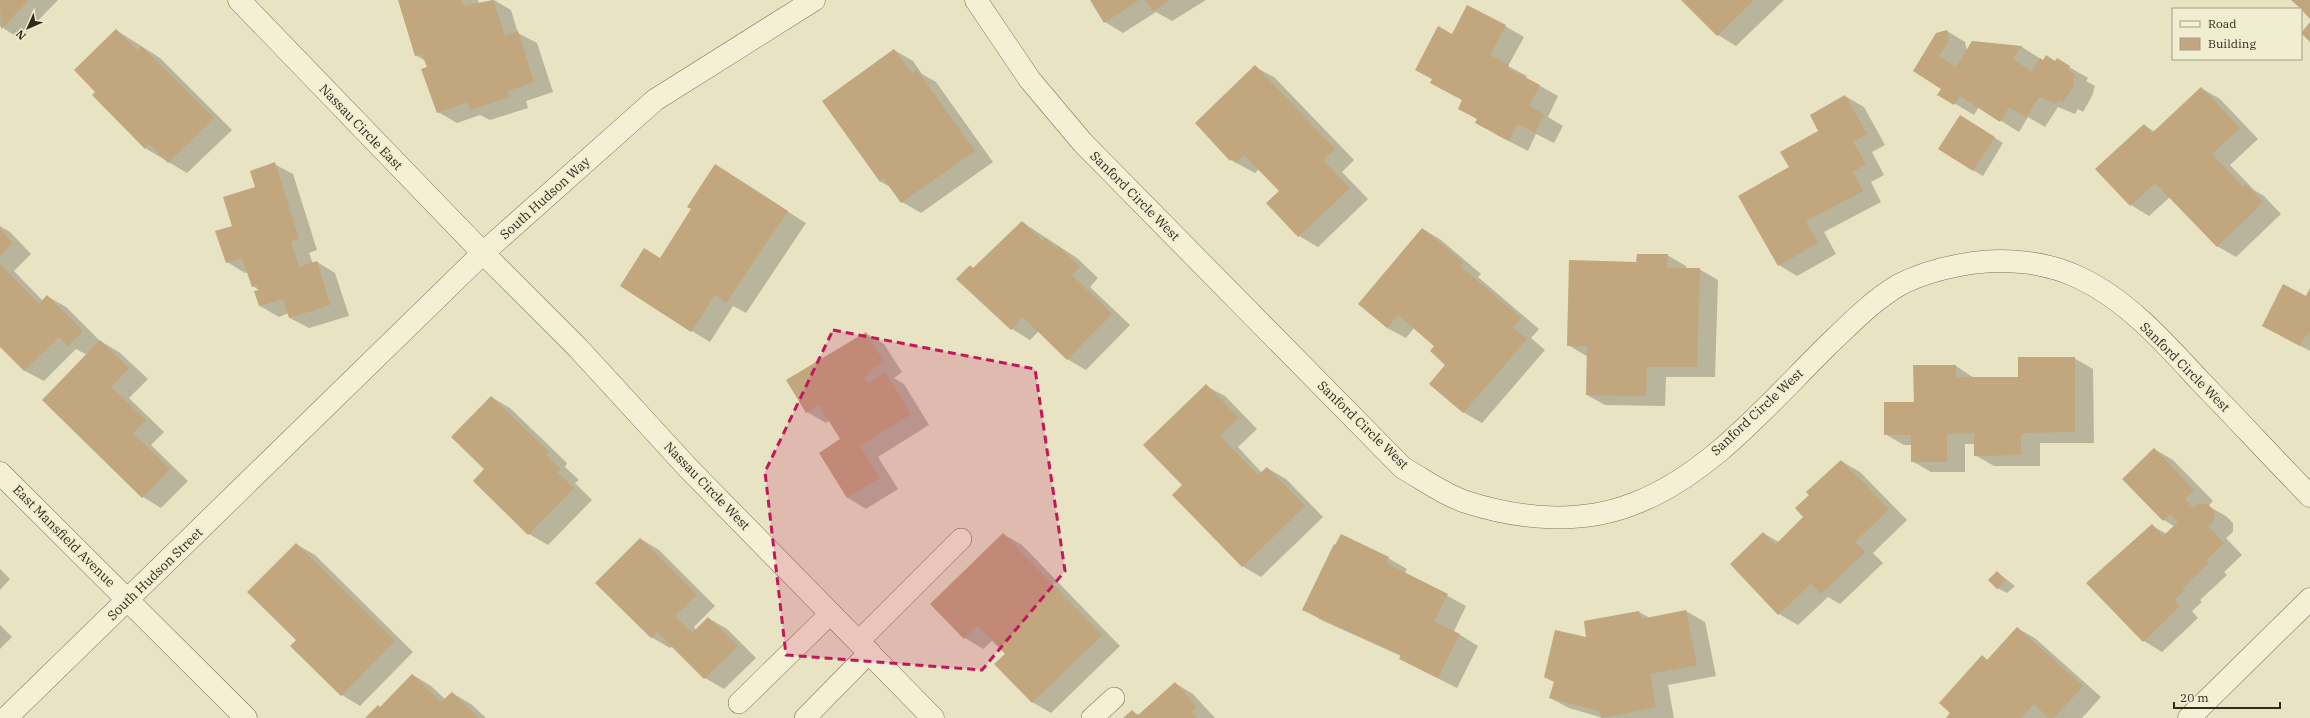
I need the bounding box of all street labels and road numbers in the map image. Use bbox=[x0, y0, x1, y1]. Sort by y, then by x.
street label: Nassau Circle East bbox=[316, 80, 407, 174]
street label: Sanford Circle West bbox=[1087, 148, 1184, 245]
street label: South Hudson Way bbox=[496, 153, 594, 243]
street label: Sanford Circle West bbox=[2137, 319, 2234, 416]
street label: Sanford Circle West bbox=[1707, 365, 1807, 459]
street label: Sanford Circle West bbox=[1314, 377, 1412, 473]
street label: Nassau Circle West bbox=[660, 438, 754, 534]
street label: East Mansfield Avenue bbox=[9, 481, 119, 591]
street label: South Hudson Street bbox=[104, 524, 207, 624]

